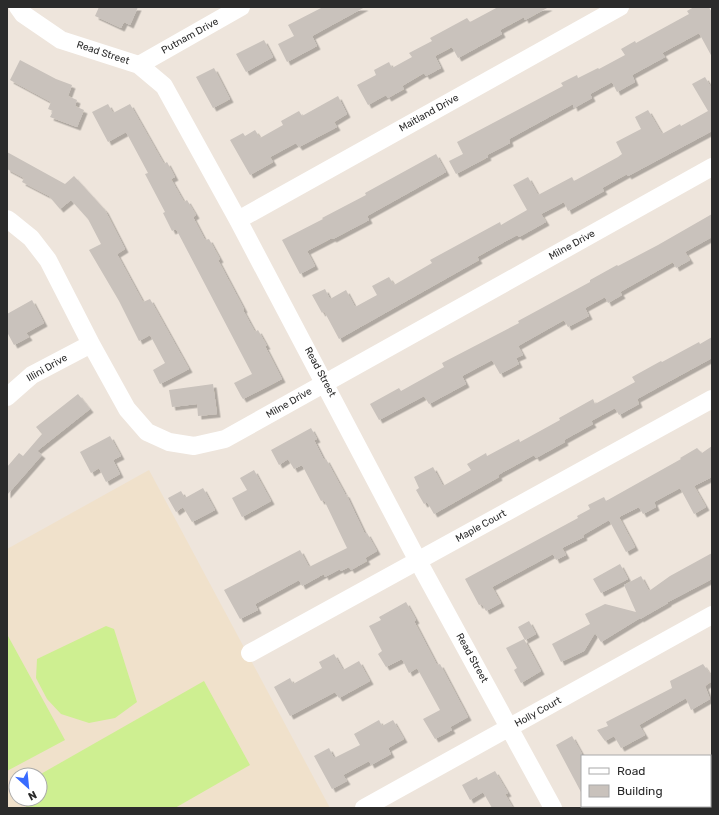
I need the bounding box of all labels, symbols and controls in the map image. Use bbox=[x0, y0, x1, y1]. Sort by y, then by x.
street label: Putnam Drive bbox=[159, 15, 221, 57]
street label: Read Street bbox=[75, 39, 131, 67]
street label: Maitland Drive bbox=[397, 91, 461, 134]
street label: Milne Drive bbox=[547, 227, 598, 263]
street label: Read Street bbox=[302, 345, 338, 399]
street label: Illini Drive bbox=[25, 351, 70, 384]
street label: Milne Drive bbox=[264, 385, 314, 421]
street label: Maple Court bbox=[454, 507, 508, 545]
street label: Read Street bbox=[453, 631, 491, 685]
street label: Holly Court bbox=[513, 694, 564, 730]
legend bbox=[581, 755, 711, 807]
text: Road bbox=[617, 764, 645, 778]
north arrow bbox=[8, 767, 48, 807]
text: Building bbox=[617, 784, 663, 798]
text: N bbox=[26, 788, 39, 803]

